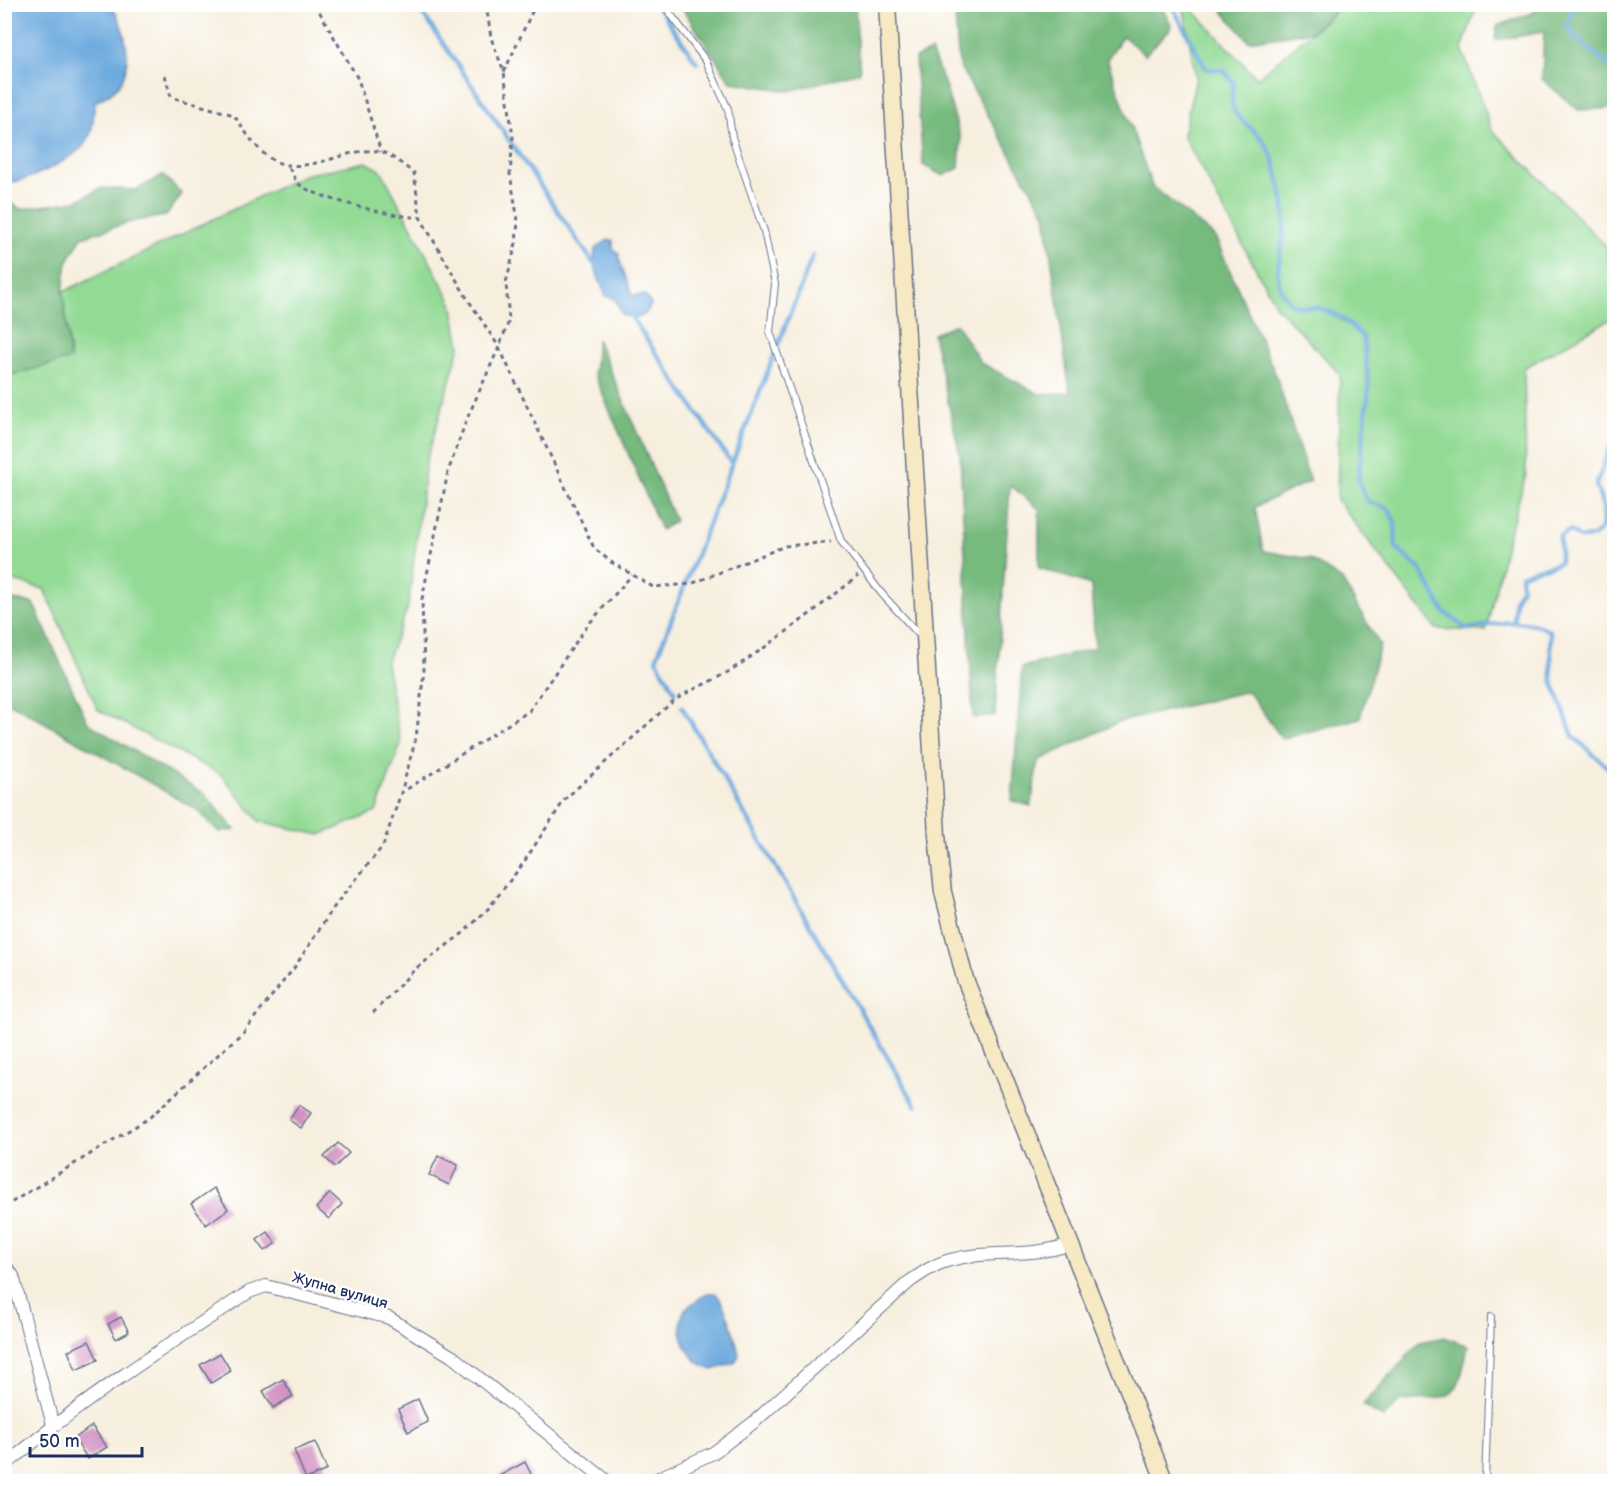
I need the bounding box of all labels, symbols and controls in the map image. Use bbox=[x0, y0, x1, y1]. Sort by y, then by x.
street label: Жупна вулиця bbox=[290, 1268, 390, 1313]
scale bar bbox=[30, 1420, 142, 1458]
text: 50 m bbox=[39, 1431, 80, 1452]

